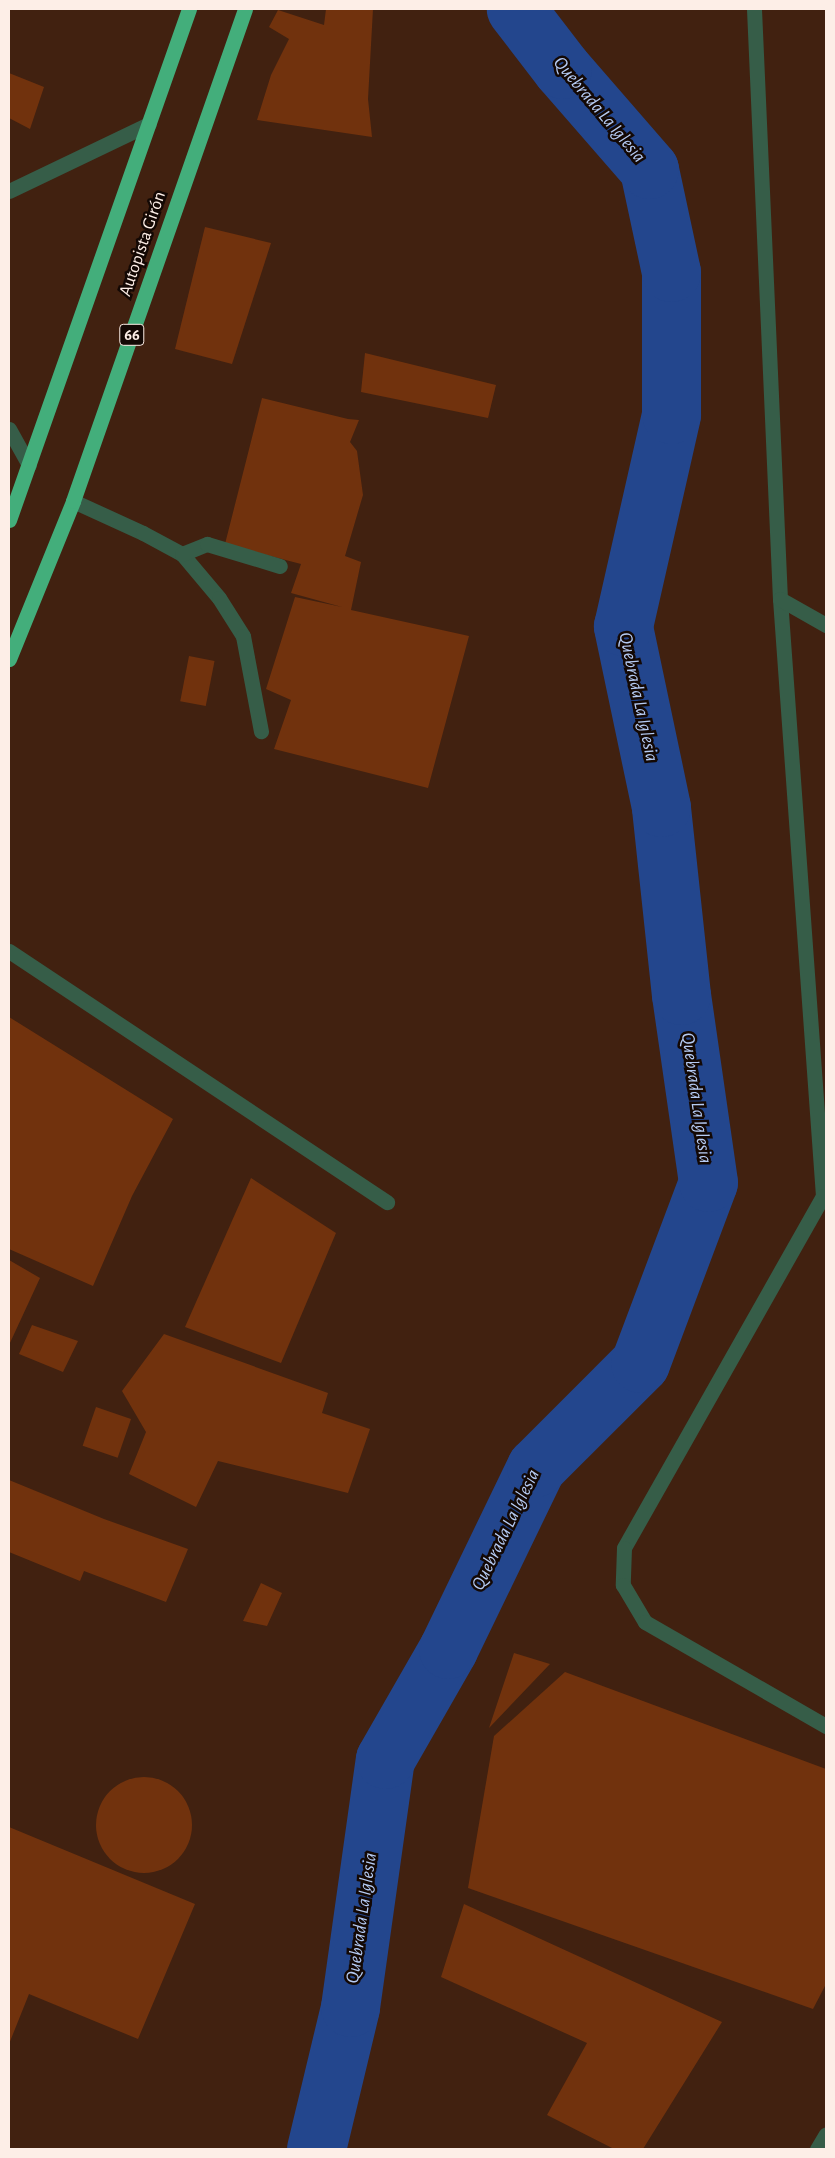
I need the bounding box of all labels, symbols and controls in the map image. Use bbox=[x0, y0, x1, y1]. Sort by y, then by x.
water label: Quebrada La Iglesia bbox=[548, 52, 650, 168]
street label: Autopista Girón bbox=[115, 189, 171, 299]
road number: 66 bbox=[118, 322, 146, 348]
water label: Quebrada La Iglesia bbox=[613, 630, 663, 764]
water label: Quebrada La Iglesia bbox=[676, 1031, 716, 1165]
water label: Quebrada La Iglesia bbox=[467, 1466, 545, 1594]
water label: Quebrada La Iglesia bbox=[342, 1851, 382, 1985]

